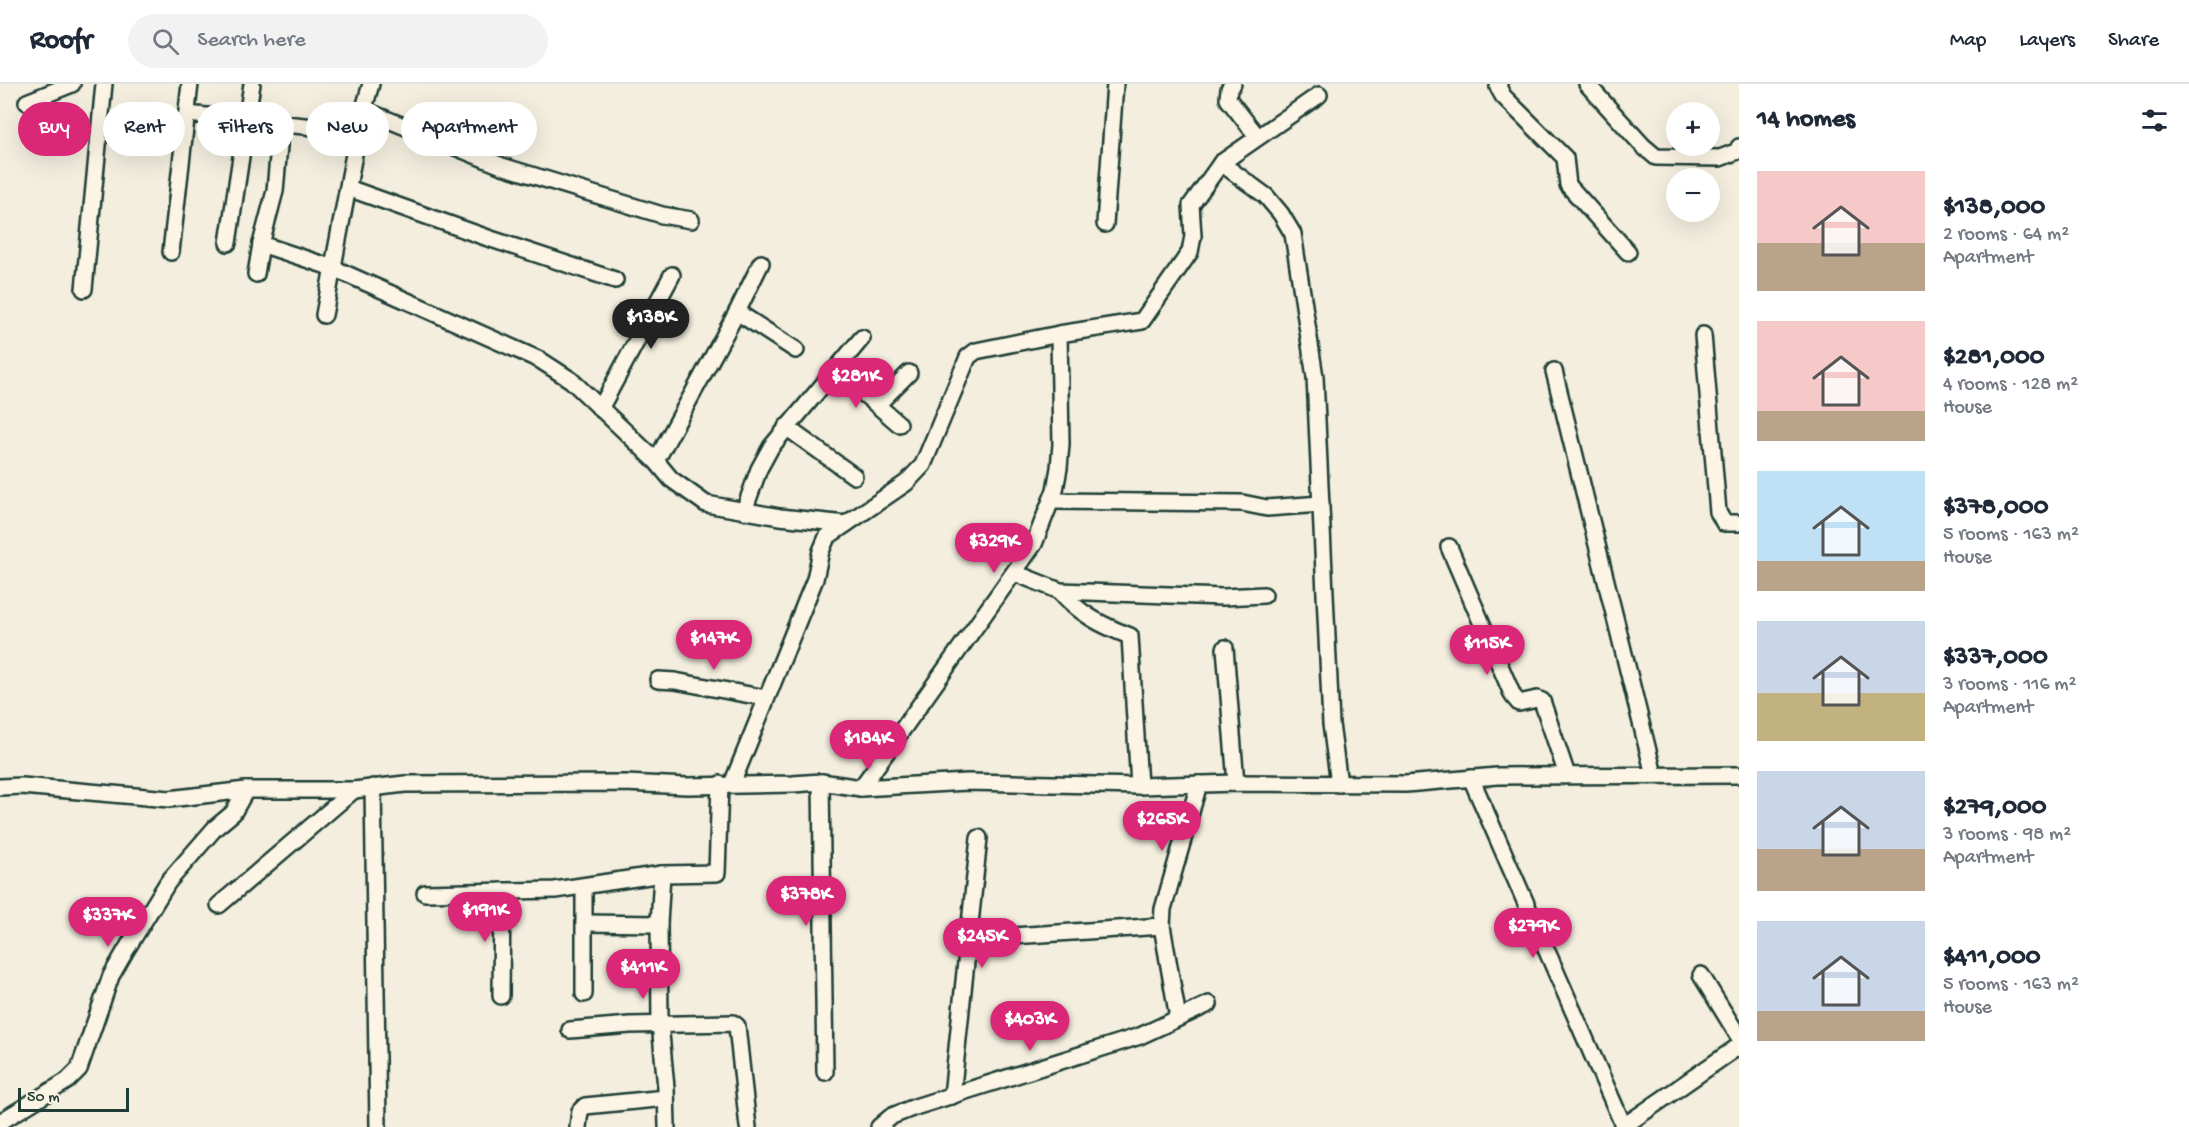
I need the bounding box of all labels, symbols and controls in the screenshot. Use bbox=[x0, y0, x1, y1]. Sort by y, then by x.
search box bbox=[128, 14, 548, 68]
text: Roofr bbox=[30, 25, 92, 58]
icon: search bbox=[149, 25, 182, 58]
text: Search here bbox=[197, 28, 306, 54]
text: Map bbox=[1950, 29, 1986, 54]
text: Layers bbox=[2019, 29, 2075, 54]
text: Share bbox=[2108, 29, 2159, 54]
chip: Buy bbox=[18, 102, 91, 156]
chip: Rent bbox=[103, 102, 185, 156]
chip: Filters bbox=[197, 102, 294, 156]
chip: New bbox=[306, 102, 389, 156]
chip: Apartment bbox=[401, 102, 537, 156]
map controls bbox=[1666, 102, 1720, 222]
button: + bbox=[1666, 102, 1720, 156]
icon: filters bbox=[2138, 104, 2171, 137]
text: 14 homes bbox=[1757, 105, 1855, 136]
button: − bbox=[1666, 168, 1720, 222]
text: $138,000 bbox=[1943, 193, 2045, 224]
icon: home bbox=[1805, 195, 1877, 267]
text: 2 rooms · 64 m² bbox=[1943, 224, 2069, 247]
text: Apartment bbox=[1943, 247, 2033, 270]
pin: $138K bbox=[609, 299, 693, 350]
text: $138K bbox=[626, 307, 676, 330]
text: $281,000 bbox=[1943, 343, 2045, 374]
icon: home bbox=[1805, 345, 1877, 417]
pin: $281K bbox=[814, 358, 898, 409]
text: $281K bbox=[832, 366, 880, 389]
text: 4 rooms · 128 m² bbox=[1943, 374, 2078, 397]
text: House bbox=[1943, 397, 1992, 420]
text: $378,000 bbox=[1943, 493, 2048, 524]
icon: home bbox=[1805, 495, 1877, 567]
pin: $329K bbox=[952, 523, 1036, 574]
text: 5 rooms · 163 m² bbox=[1943, 524, 2079, 547]
text: $329K bbox=[969, 531, 1019, 554]
text: House bbox=[1943, 547, 1992, 570]
pin: $147K bbox=[672, 620, 756, 671]
pin: $115K bbox=[1445, 625, 1529, 676]
text: $147K bbox=[690, 628, 738, 651]
text: $115K bbox=[1464, 633, 1510, 656]
text: $337,000 bbox=[1943, 643, 2048, 674]
icon: home bbox=[1805, 645, 1877, 717]
text: 3 rooms · 116 m² bbox=[1943, 674, 2076, 697]
text: Apartment bbox=[1943, 697, 2033, 720]
pin: $184K bbox=[826, 720, 910, 771]
text: $184K bbox=[844, 728, 892, 751]
text: $279,000 bbox=[1943, 793, 2046, 824]
icon: home bbox=[1805, 795, 1877, 867]
pin: $265K bbox=[1120, 801, 1204, 852]
text: $265K bbox=[1137, 809, 1187, 832]
text: 3 rooms · 98 m² bbox=[1943, 824, 2071, 847]
text: Apartment bbox=[1943, 847, 2033, 870]
pin: $378K bbox=[764, 876, 848, 927]
text: $378K bbox=[780, 884, 832, 907]
pin: $191K bbox=[443, 892, 527, 943]
pin: $337K bbox=[66, 897, 150, 948]
text: $191K bbox=[462, 900, 508, 923]
text: $337K bbox=[82, 905, 134, 928]
pin: $279K bbox=[1491, 908, 1575, 959]
text: $279K bbox=[1508, 916, 1558, 939]
pin: $245K bbox=[940, 918, 1024, 969]
text: $245K bbox=[957, 926, 1007, 949]
text: $411,000 bbox=[1943, 943, 2040, 974]
icon: home bbox=[1805, 945, 1877, 1017]
pin: $411K bbox=[601, 949, 685, 1000]
text: $411K bbox=[620, 957, 666, 980]
text: 5 rooms · 163 m² bbox=[1943, 974, 2079, 997]
text: House bbox=[1943, 997, 1992, 1020]
pin: $403K bbox=[988, 1001, 1072, 1052]
text: $403K bbox=[1004, 1009, 1056, 1032]
scale bar bbox=[18, 1085, 129, 1112]
text: 50 m bbox=[27, 1089, 60, 1108]

